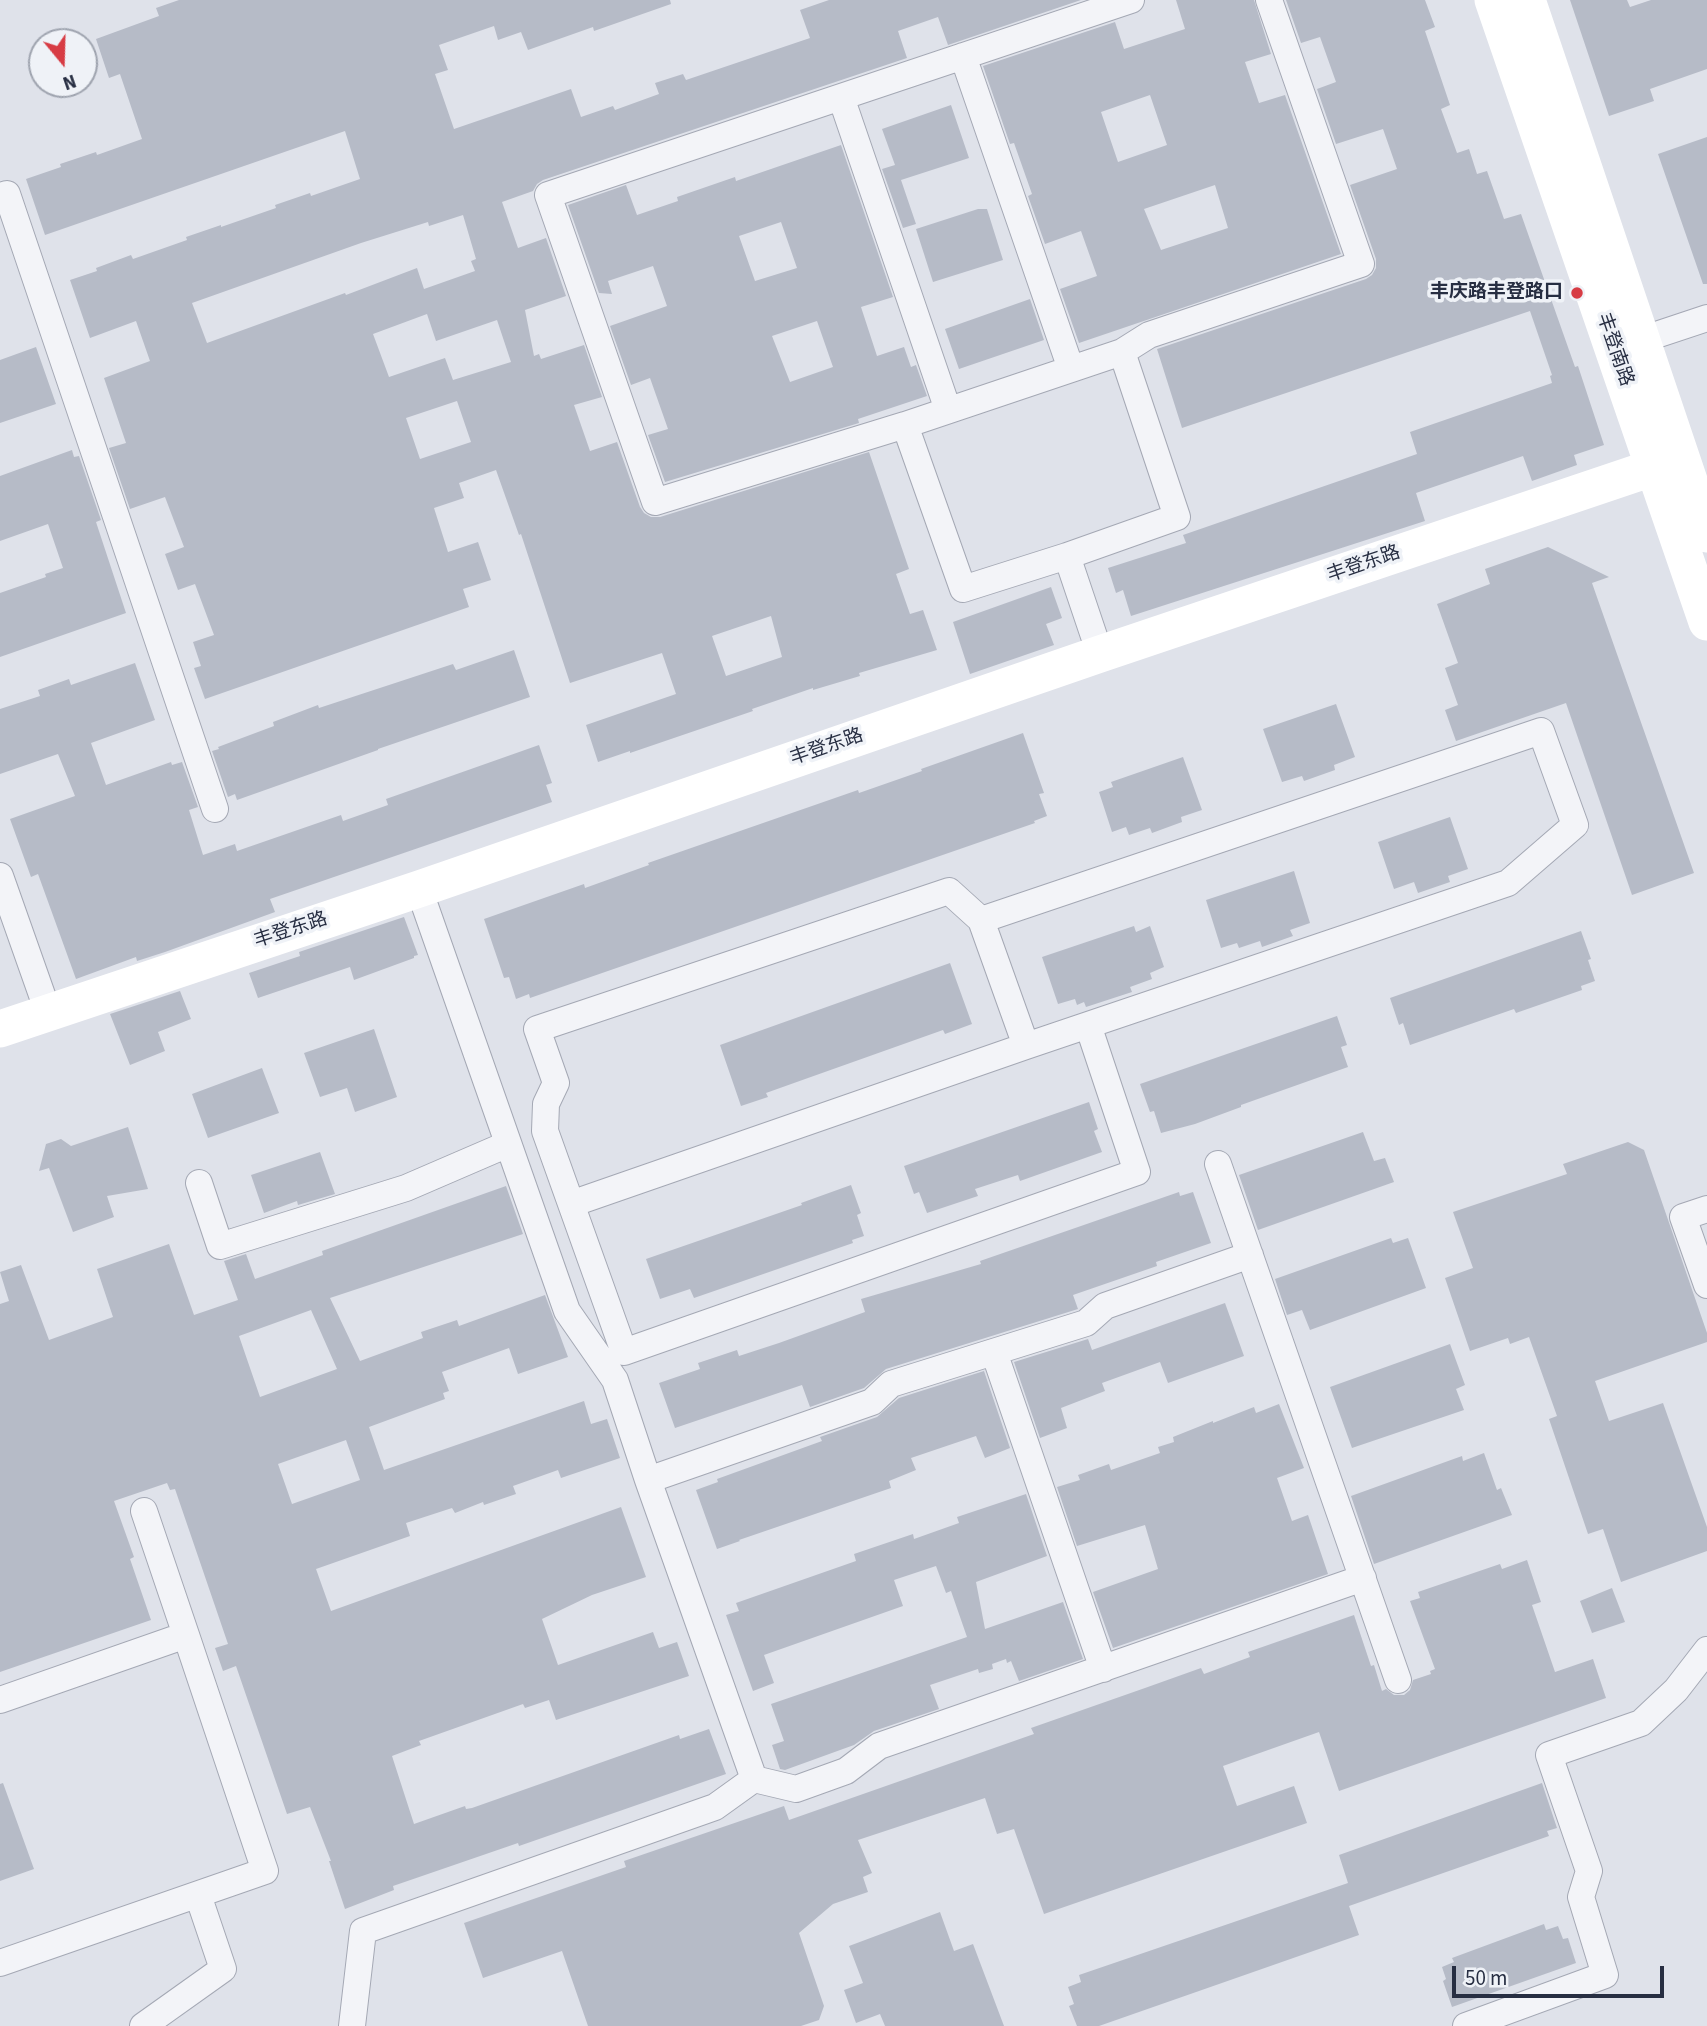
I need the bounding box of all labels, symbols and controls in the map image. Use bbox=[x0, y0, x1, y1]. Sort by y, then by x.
north arrow bbox=[28, 28, 98, 98]
text: N bbox=[59, 67, 80, 96]
place label: 丰庆路丰登路口 bbox=[1430, 282, 1563, 304]
marker: 丰庆路丰登路口 bbox=[1569, 285, 1585, 301]
street label: 丰登南路 bbox=[1591, 310, 1637, 390]
street label: 丰登东路 bbox=[1324, 542, 1404, 588]
street label: 丰登东路 bbox=[787, 725, 867, 771]
street label: 丰登东路 bbox=[251, 908, 331, 954]
scale bar bbox=[1455, 1952, 1667, 1996]
text: 50 m bbox=[1465, 1963, 1507, 1993]

